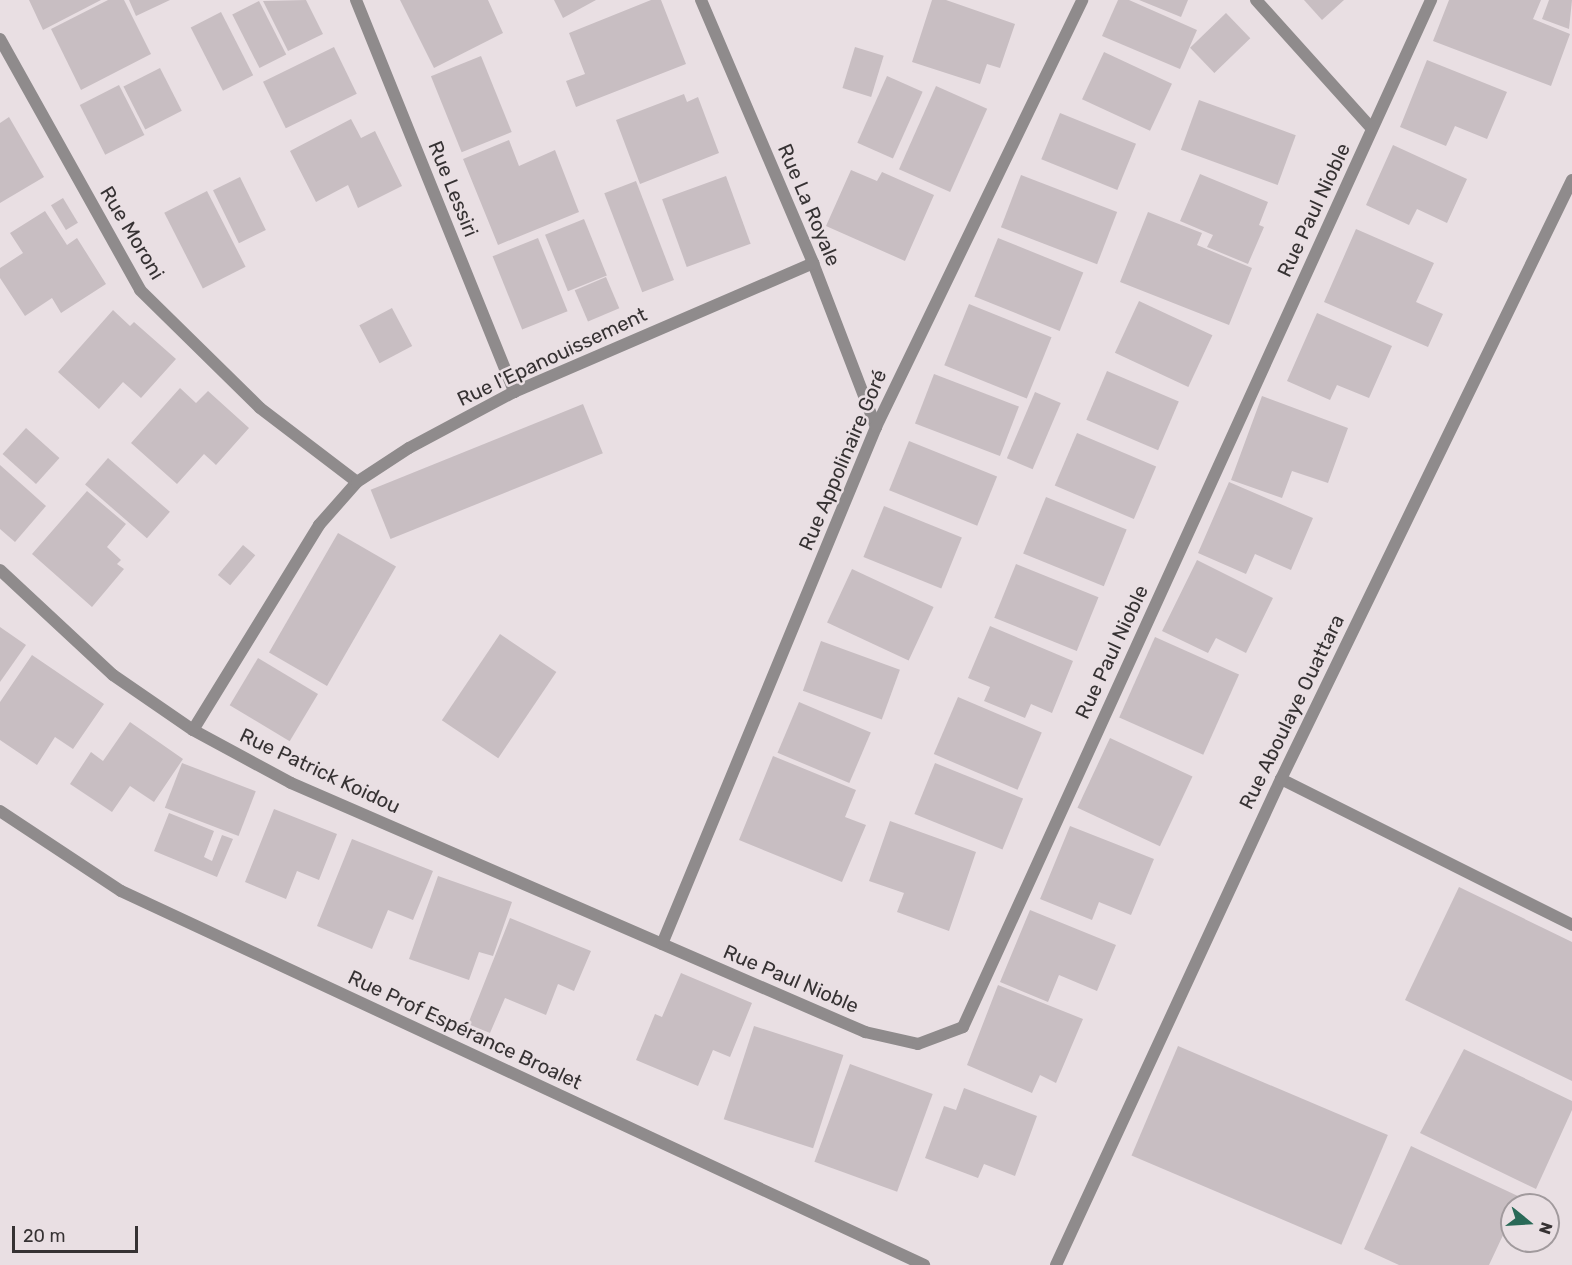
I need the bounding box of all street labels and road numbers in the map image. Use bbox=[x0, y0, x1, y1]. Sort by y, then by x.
street label: Rue Lessiri bbox=[423, 138, 483, 240]
street label: Rue Paul Nioble bbox=[1273, 139, 1355, 281]
street label: Rue La Royale bbox=[773, 140, 845, 270]
street label: Rue Moroni bbox=[95, 182, 169, 284]
street label: Rue l'Epanouissement bbox=[453, 303, 651, 411]
street label: Rue Appolinaire Goré bbox=[794, 366, 892, 554]
street label: Rue Paul Nioble bbox=[1071, 581, 1153, 723]
street label: Rue Aboulaye Ouattara bbox=[1234, 610, 1350, 814]
street label: Rue Patrick Koidou bbox=[236, 723, 404, 819]
street label: Rue Paul Nioble bbox=[720, 940, 862, 1018]
street label: Rue Prof Espérance Broalet bbox=[344, 965, 586, 1095]

